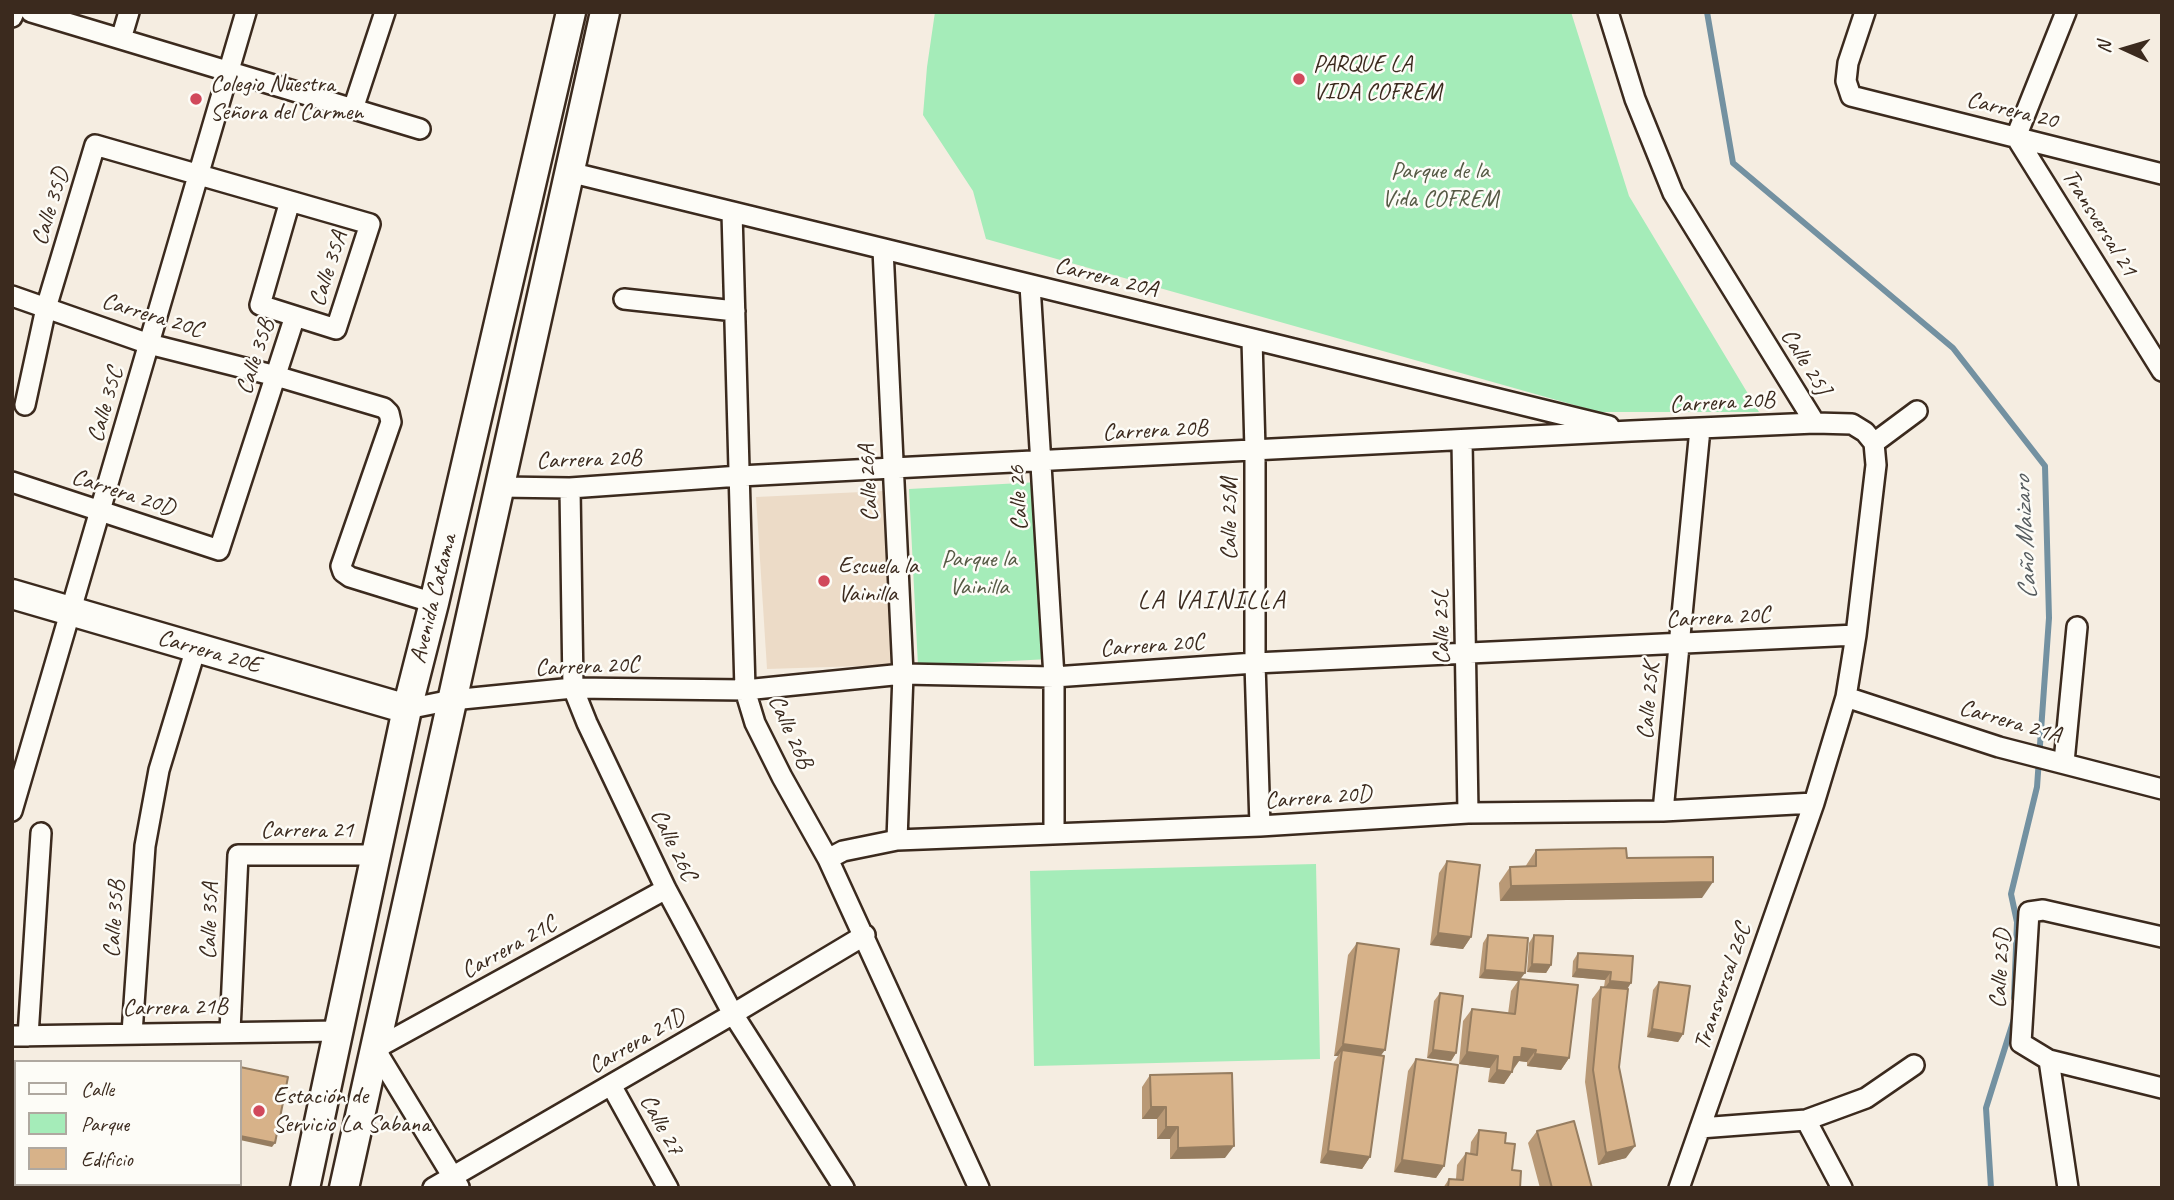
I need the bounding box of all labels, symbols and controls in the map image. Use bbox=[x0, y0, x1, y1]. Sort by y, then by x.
north arrow bbox=[2090, 14, 2160, 84]
text: N bbox=[2092, 41, 2116, 54]
place label: PARQUE LA VIDA COFREM bbox=[1313, 51, 1441, 107]
place label: Colegio Nuestra Señora del Carmen bbox=[210, 71, 363, 127]
marker: PARQUE LA VIDA COFREM bbox=[1291, 71, 1307, 87]
street label: Carrera 20 bbox=[1964, 86, 2060, 136]
marker: Colegio Nuestra Señora del Carmen bbox=[188, 91, 204, 107]
park label: Parque de la Vida COFREM bbox=[1382, 158, 1498, 214]
street label: Transversal 21 bbox=[2055, 164, 2143, 282]
street label: Calle 35D bbox=[26, 165, 76, 249]
street label: Calle 35A bbox=[303, 228, 355, 310]
street label: Carrera 20A bbox=[1052, 251, 1160, 305]
street label: Carrera 20C bbox=[98, 287, 206, 345]
street label: Calle 35B bbox=[230, 316, 282, 398]
street label: Calle 25J bbox=[1774, 324, 1836, 400]
street label: Calle 35C bbox=[82, 364, 130, 446]
street label: Carrera 20B bbox=[1669, 386, 1775, 420]
street label: Carrera 20B bbox=[1102, 414, 1208, 448]
street label: Carrera 20B bbox=[536, 444, 642, 476]
street label: Calle 26A bbox=[853, 444, 885, 522]
street label: Carrera 20D bbox=[68, 463, 178, 523]
street label: Calle 26 bbox=[1003, 465, 1035, 531]
water label: Caño Maizaro bbox=[2007, 476, 2045, 600]
street label: Calle 25M bbox=[1216, 478, 1244, 560]
street label: Avenida Catama bbox=[404, 532, 464, 666]
park label: Parque la Vainilla bbox=[941, 546, 1017, 602]
place label: Escuela la Vainilla bbox=[838, 553, 918, 609]
marker: Escuela la Vainilla bbox=[816, 573, 832, 589]
district label: LA VAINILLA bbox=[1140, 585, 1284, 617]
street label: Calle 25L bbox=[1427, 589, 1457, 665]
street label: Carrera 20C bbox=[1665, 601, 1771, 635]
street label: Carrera 20E bbox=[154, 624, 264, 680]
street label: Carrera 20C bbox=[1099, 628, 1205, 664]
street label: Carrera 20C bbox=[534, 651, 640, 683]
street label: Calle 25K bbox=[1631, 661, 1667, 741]
street label: Calle 26B bbox=[761, 691, 819, 773]
street label: Carrera 21A bbox=[1956, 694, 2064, 750]
street label: Carrera 20D bbox=[1264, 780, 1372, 816]
street label: Calle 26C bbox=[643, 804, 703, 886]
street label: Carrera 21 bbox=[261, 817, 353, 845]
street label: Calle 35B bbox=[98, 879, 132, 959]
street label: Calle 35A bbox=[194, 882, 226, 960]
street label: Carrera 21C bbox=[456, 910, 562, 986]
street label: Transversal 26C bbox=[1688, 920, 1758, 1054]
street label: Calle 25D bbox=[1984, 929, 2018, 1009]
street label: Carrera 21B bbox=[122, 993, 228, 1023]
street label: Carrera 21D bbox=[584, 1003, 690, 1081]
legend bbox=[14, 1060, 242, 1186]
text: Calle bbox=[81, 1076, 114, 1102]
place label: Estación de Servicio La Sabana bbox=[273, 1083, 430, 1139]
street label: Calle 27 bbox=[633, 1090, 689, 1160]
marker: Estación de Servicio La Sabana bbox=[251, 1103, 267, 1119]
text: Parque bbox=[81, 1111, 129, 1137]
text: Edificio bbox=[81, 1146, 133, 1172]

